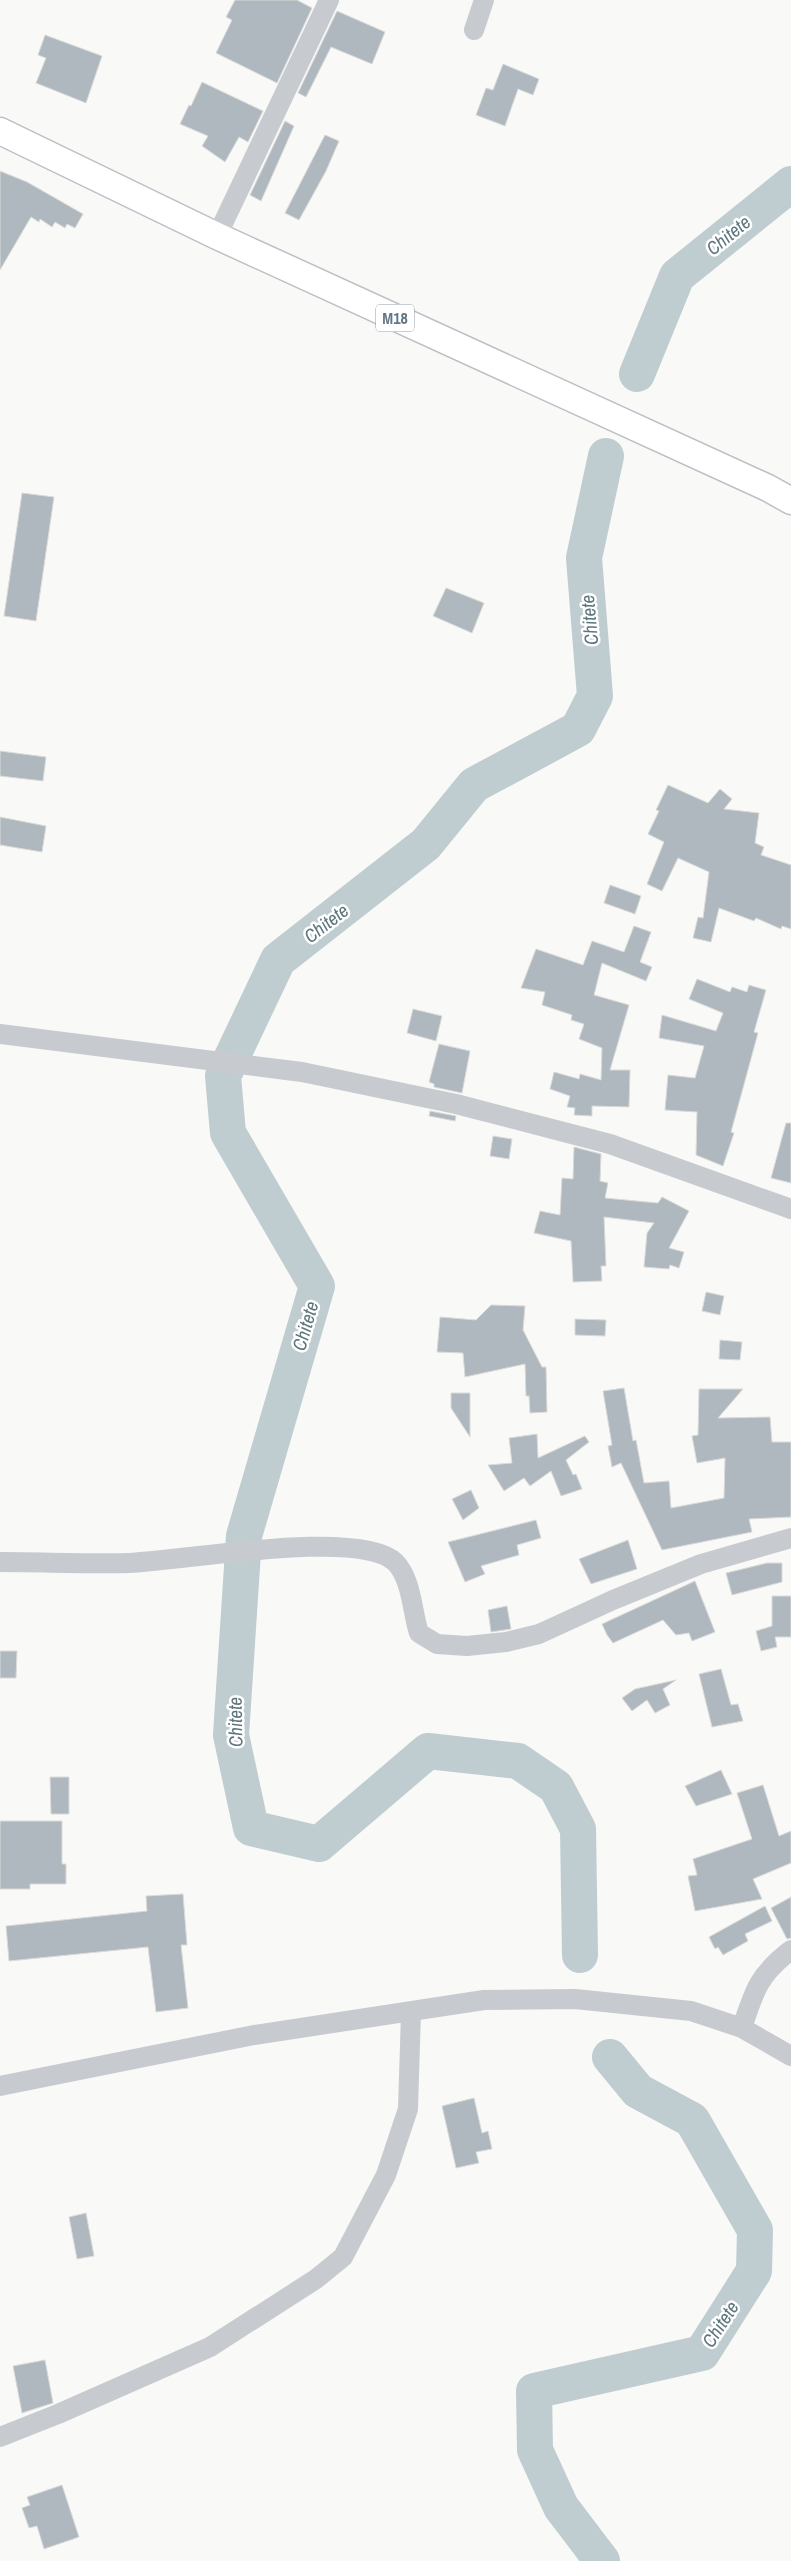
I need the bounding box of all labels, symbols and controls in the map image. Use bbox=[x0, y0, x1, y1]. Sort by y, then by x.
water label: Chitete bbox=[700, 209, 756, 261]
road number: M18 bbox=[376, 304, 414, 332]
water label: Chitete bbox=[574, 594, 604, 646]
water label: Chitete bbox=[298, 897, 354, 949]
water label: Chitete bbox=[286, 1298, 324, 1354]
water label: Chitete bbox=[222, 1697, 248, 1747]
water label: Chitete bbox=[695, 2296, 745, 2352]

